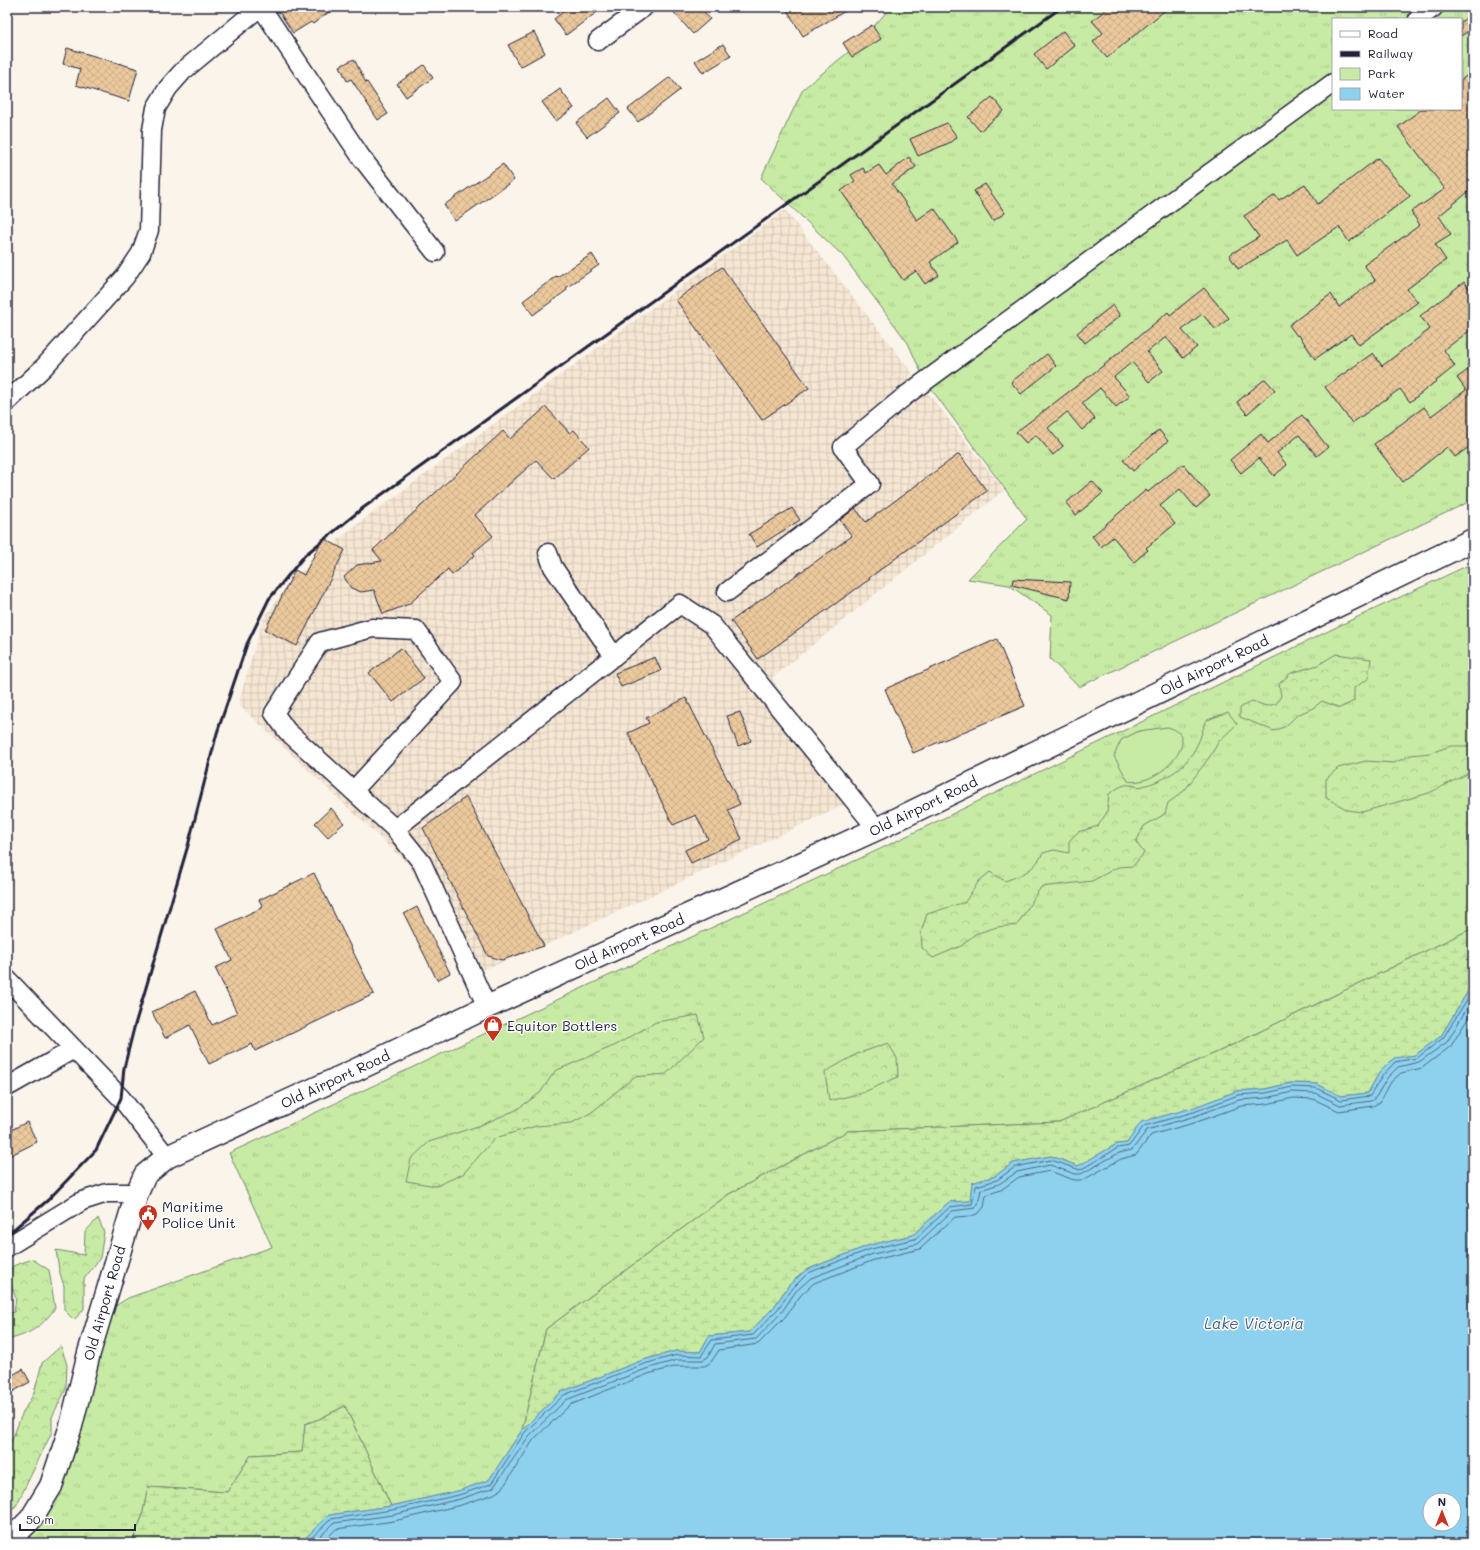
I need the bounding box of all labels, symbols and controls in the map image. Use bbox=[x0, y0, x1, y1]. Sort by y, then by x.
legend bbox=[1332, 18, 1462, 110]
text: Road bbox=[1368, 25, 1398, 41]
text: Railway bbox=[1368, 45, 1413, 61]
text: Park bbox=[1368, 65, 1395, 81]
text: Water bbox=[1368, 85, 1405, 101]
street label: Old Airport Road bbox=[1157, 630, 1271, 700]
street label: Old Airport Road bbox=[866, 771, 980, 841]
street label: Old Airport Road bbox=[571, 909, 687, 975]
shop icon: Equitor Bottlers bbox=[482, 1014, 504, 1042]
place label: Equitor Bottlers bbox=[507, 1016, 617, 1035]
street label: Old Airport Road bbox=[277, 1045, 393, 1113]
place label: Maritime Police Unit bbox=[162, 1197, 236, 1232]
public building icon: Maritime Police Unit bbox=[137, 1203, 159, 1231]
street label: Old Airport Road bbox=[79, 1243, 129, 1363]
water label: Lake Victoria bbox=[1204, 1313, 1304, 1333]
north arrow bbox=[1422, 1492, 1462, 1532]
text: N bbox=[1438, 1494, 1446, 1509]
scale bar bbox=[20, 1506, 135, 1532]
text: 50 m bbox=[26, 1511, 54, 1527]

